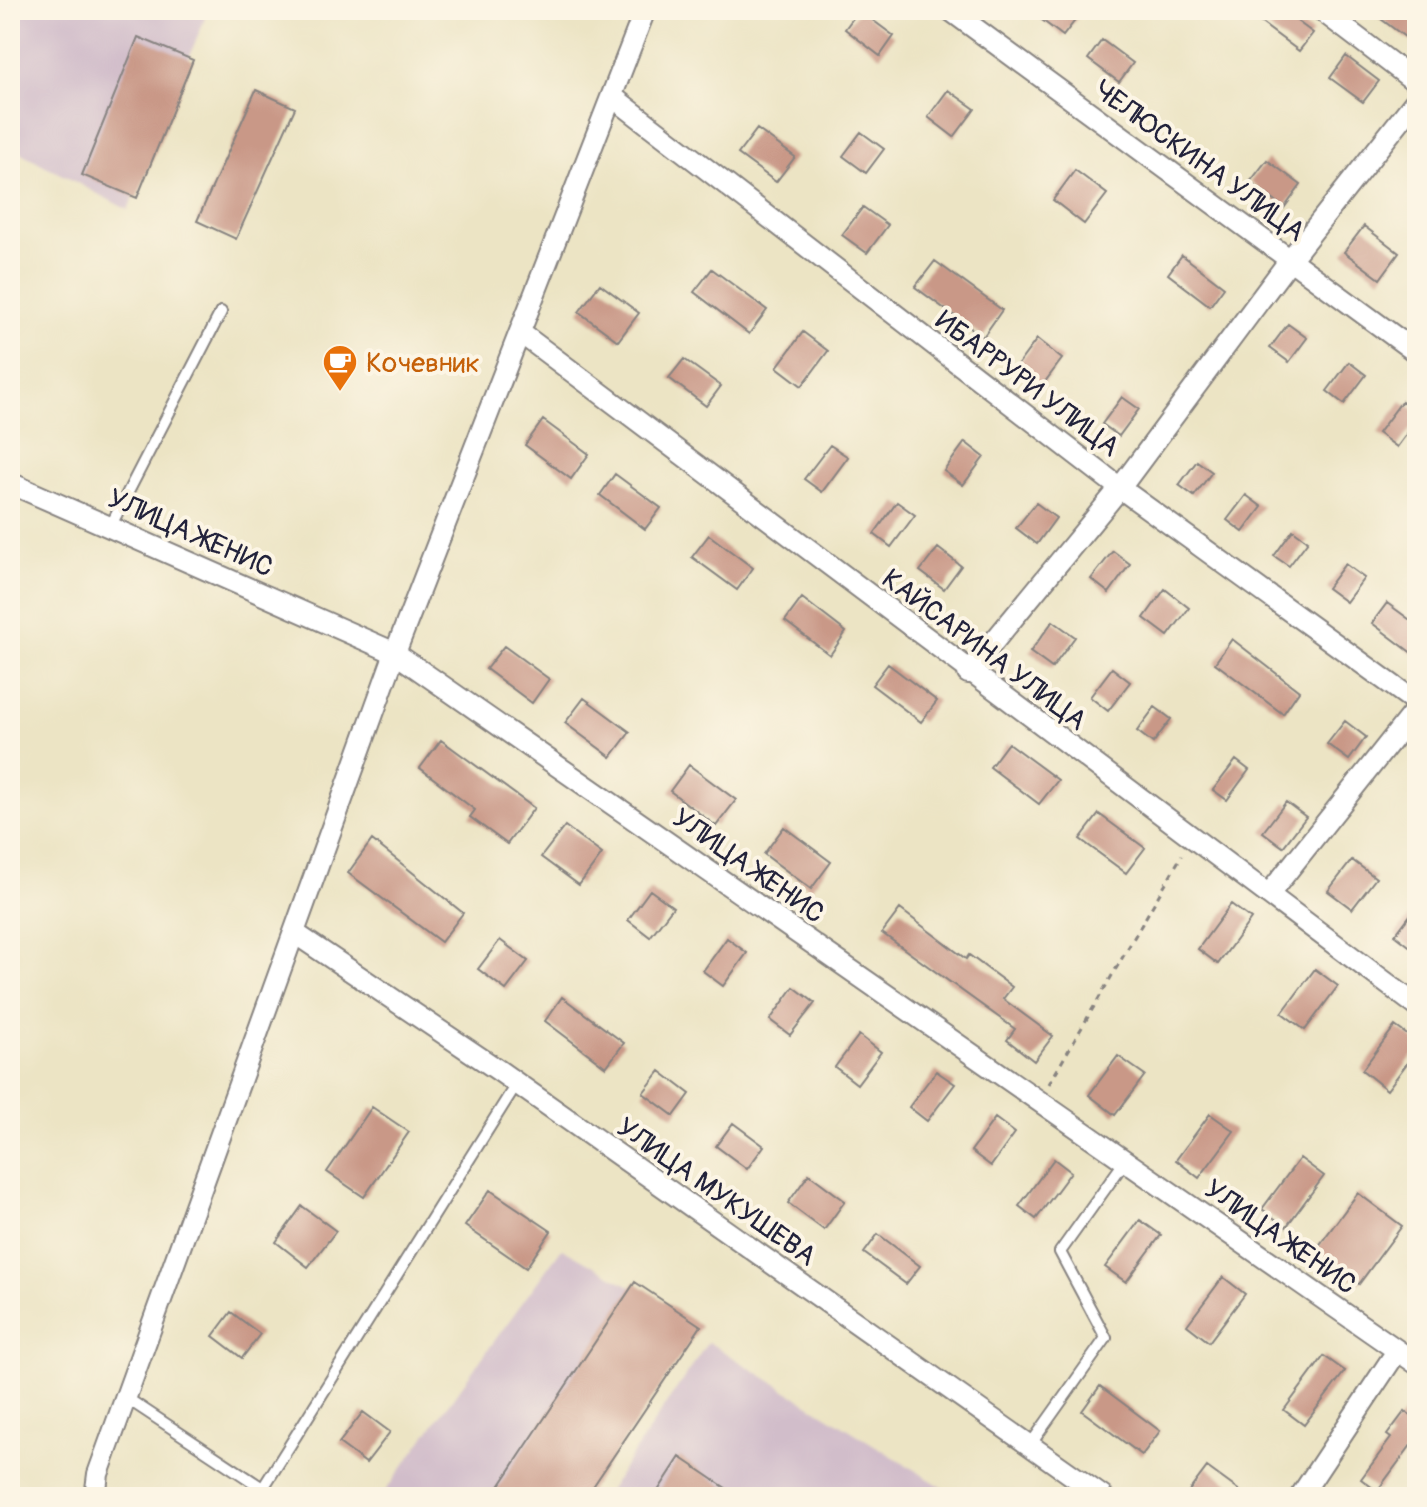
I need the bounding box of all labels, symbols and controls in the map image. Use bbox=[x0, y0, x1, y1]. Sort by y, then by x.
street label: ЧЕЛЮСКИНА УЛИЦА bbox=[1087, 73, 1312, 250]
street label: ИБАРРУРИ УЛИЦА bbox=[928, 304, 1126, 465]
cafe icon: Кочевник bbox=[321, 343, 359, 393]
place label: Кочевник bbox=[366, 346, 480, 381]
street label: УЛИЦА ЖЕНИС bbox=[102, 481, 279, 585]
street label: КАЙСАРИНА УЛИЦА bbox=[875, 562, 1094, 739]
street label: УЛИЦА ЖЕНИС bbox=[665, 801, 831, 932]
street label: УЛИЦА МУКУШЕВА bbox=[609, 1110, 823, 1274]
street label: УЛИЦА ЖЕНИС bbox=[1197, 1172, 1363, 1303]

